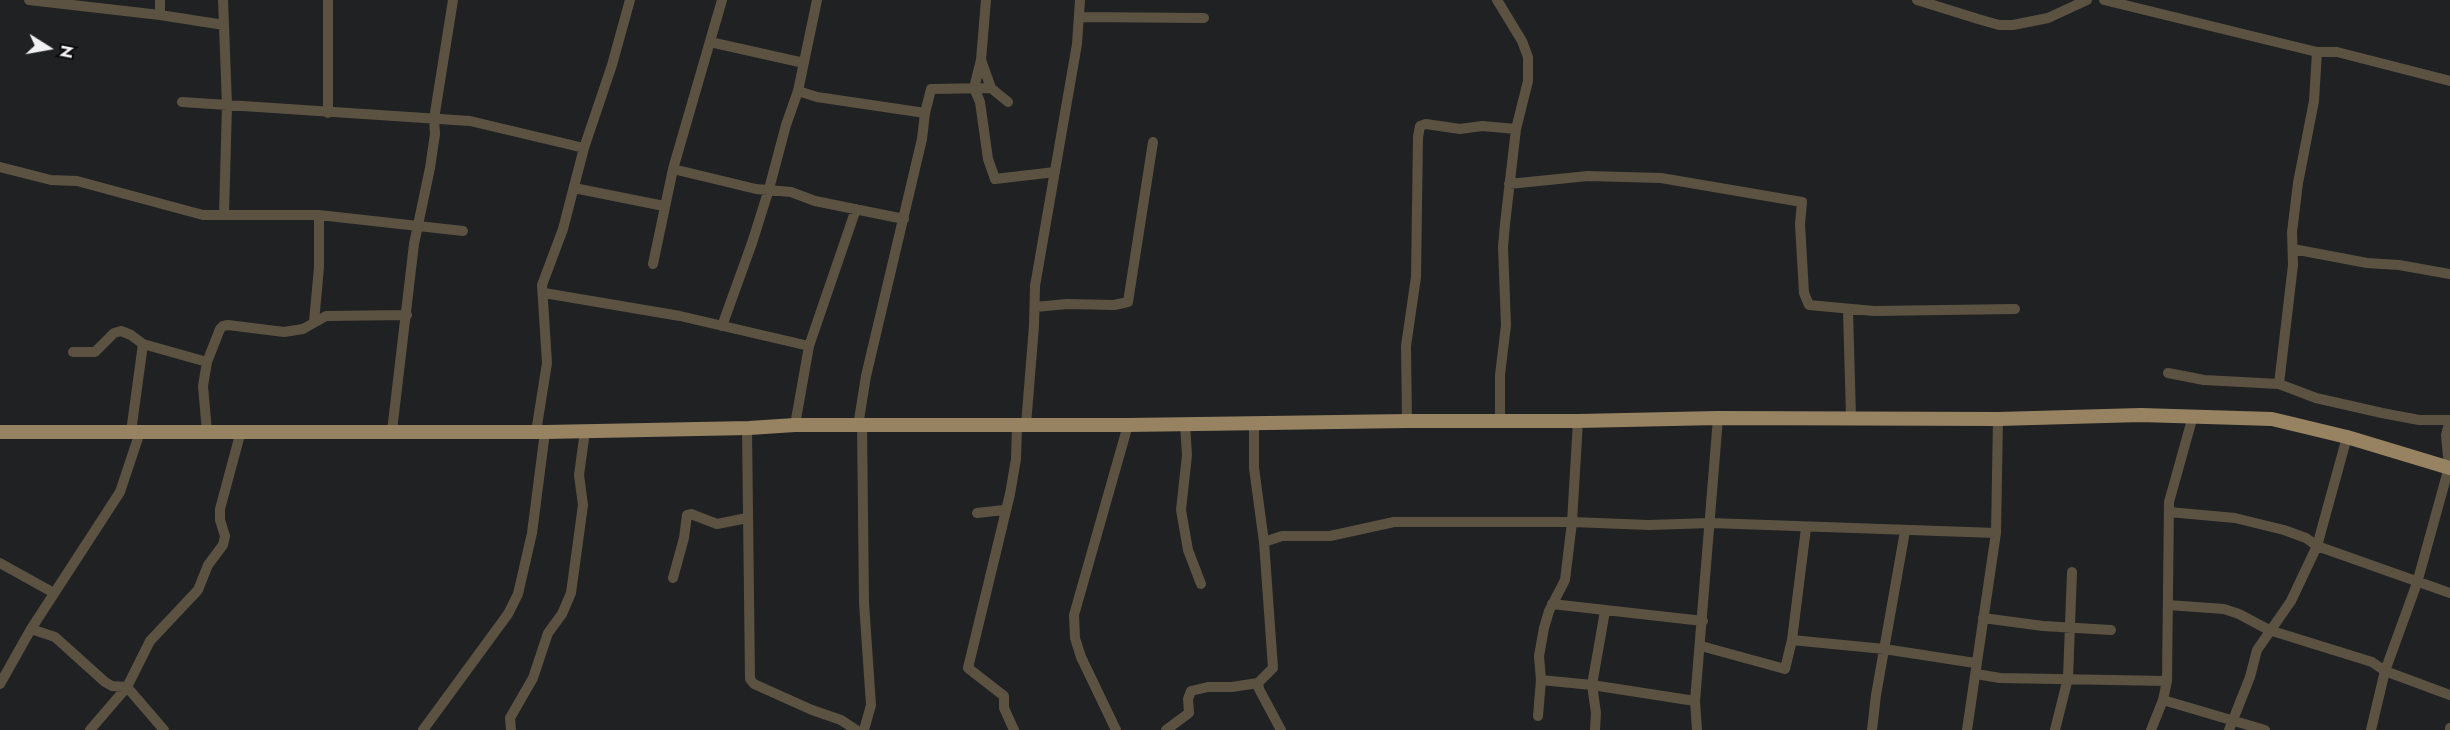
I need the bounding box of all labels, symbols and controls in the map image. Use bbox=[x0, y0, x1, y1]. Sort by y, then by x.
north arrow bbox=[18, 18, 78, 78]
text: N bbox=[54, 43, 79, 60]

